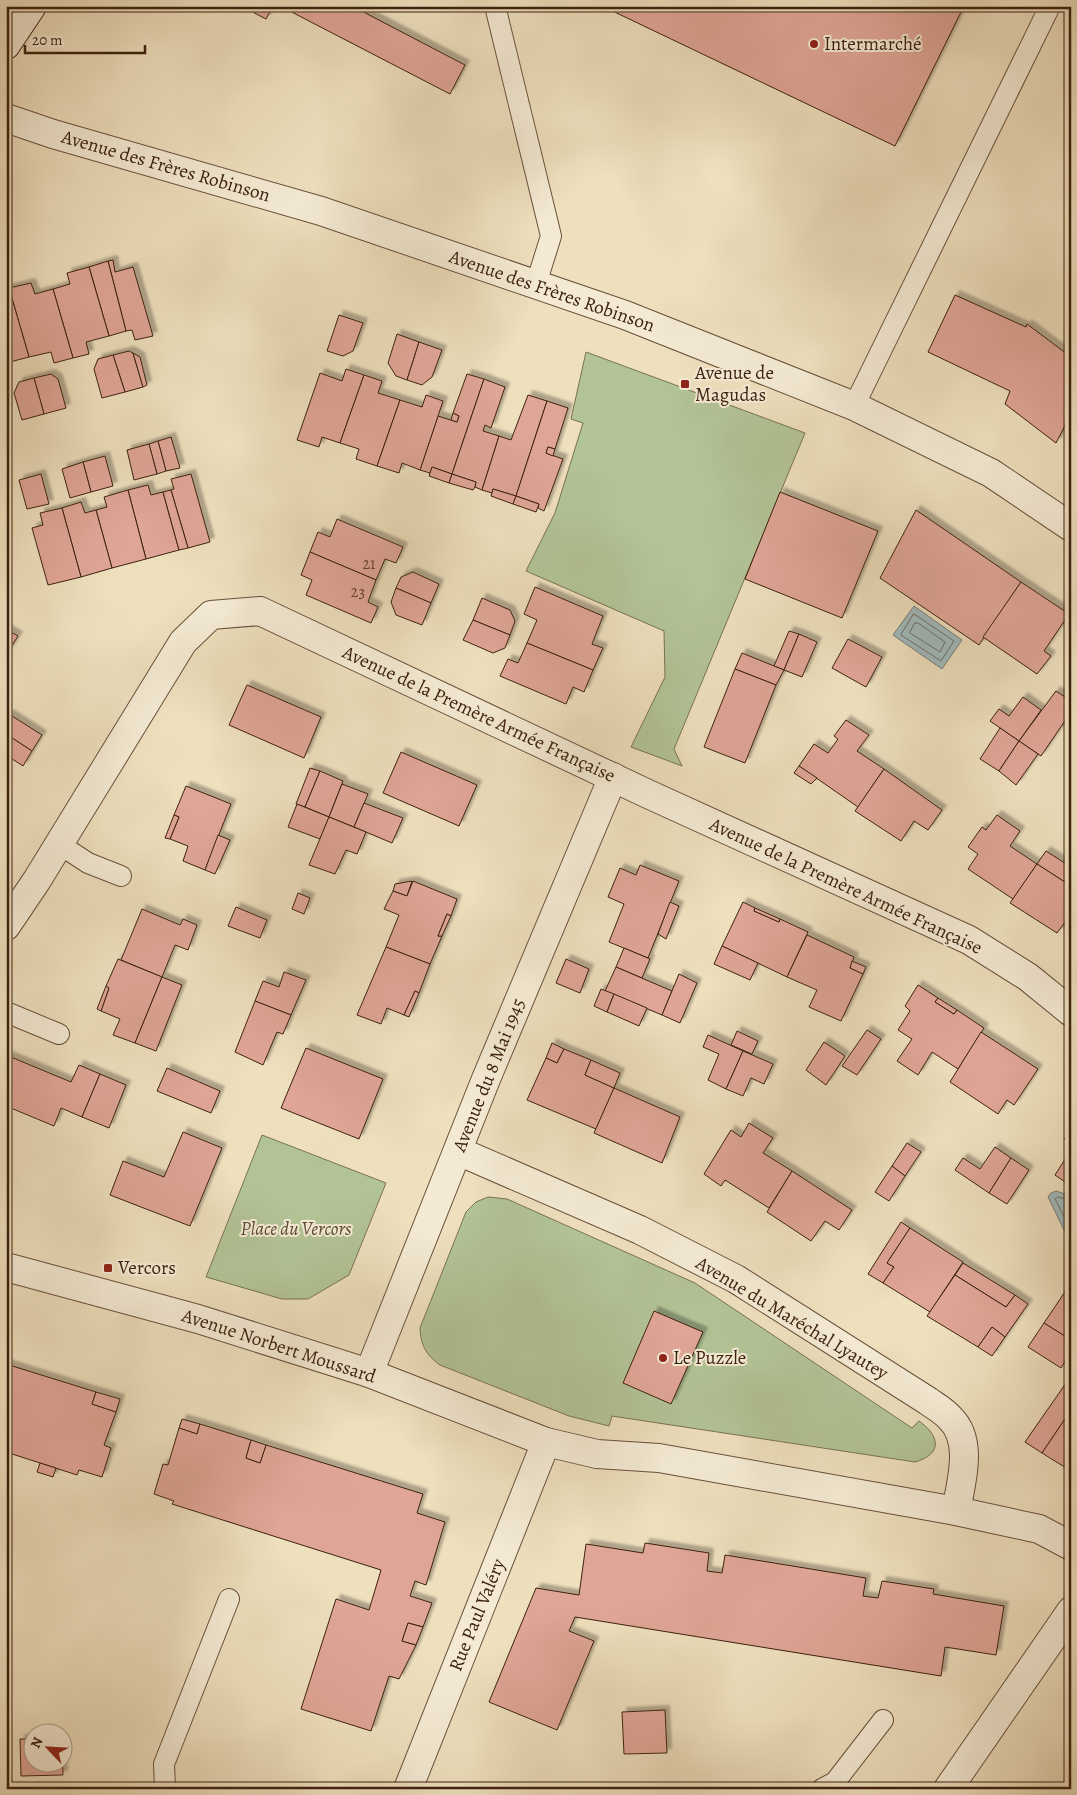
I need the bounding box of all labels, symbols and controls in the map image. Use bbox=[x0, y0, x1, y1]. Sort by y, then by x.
scale bar bbox=[25, 22, 145, 54]
text: 20 m bbox=[32, 30, 63, 50]
place label: Intermarché bbox=[824, 31, 922, 57]
marker: Intermarché bbox=[808, 38, 820, 50]
street label: Avenue des Frères Robinson bbox=[58, 123, 273, 208]
street label: Avenue des Frères Robinson bbox=[445, 243, 658, 338]
place label: Avenue de Magudas bbox=[694, 360, 774, 408]
marker: Avenue de Magudas bbox=[679, 378, 691, 390]
house number: 21 bbox=[362, 553, 376, 575]
house number: 23 bbox=[351, 581, 365, 603]
street label: Avenue de la Premère Armée Française bbox=[337, 639, 620, 789]
street label: Avenue de la Premère Armée Française bbox=[704, 811, 987, 961]
street label: Avenue du 8 Mai 1945 bbox=[446, 994, 532, 1157]
park label: Place du Vercors bbox=[241, 1216, 352, 1242]
street label: Avenue du Maréchal Lyautey bbox=[690, 1250, 894, 1386]
place label: Vercors bbox=[117, 1255, 176, 1281]
marker: Vercors bbox=[102, 1262, 114, 1274]
street label: Avenue Norbert Moussard bbox=[178, 1302, 380, 1390]
place label: Le Puzzle bbox=[673, 1345, 746, 1371]
marker: Le Puzzle bbox=[657, 1352, 669, 1364]
street label: Rue Paul Valéry bbox=[443, 1554, 512, 1675]
north arrow bbox=[22, 1722, 72, 1772]
text: N bbox=[26, 1734, 47, 1751]

